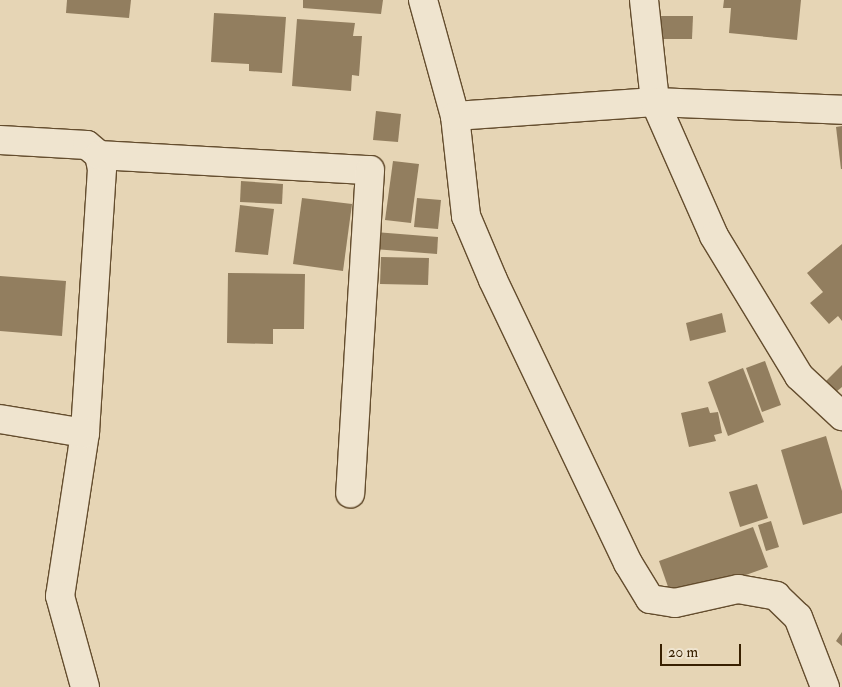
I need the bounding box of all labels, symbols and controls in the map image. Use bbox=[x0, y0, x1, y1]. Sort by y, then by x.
scale bar bbox=[662, 634, 743, 666]
text: 20 m bbox=[668, 643, 698, 662]

